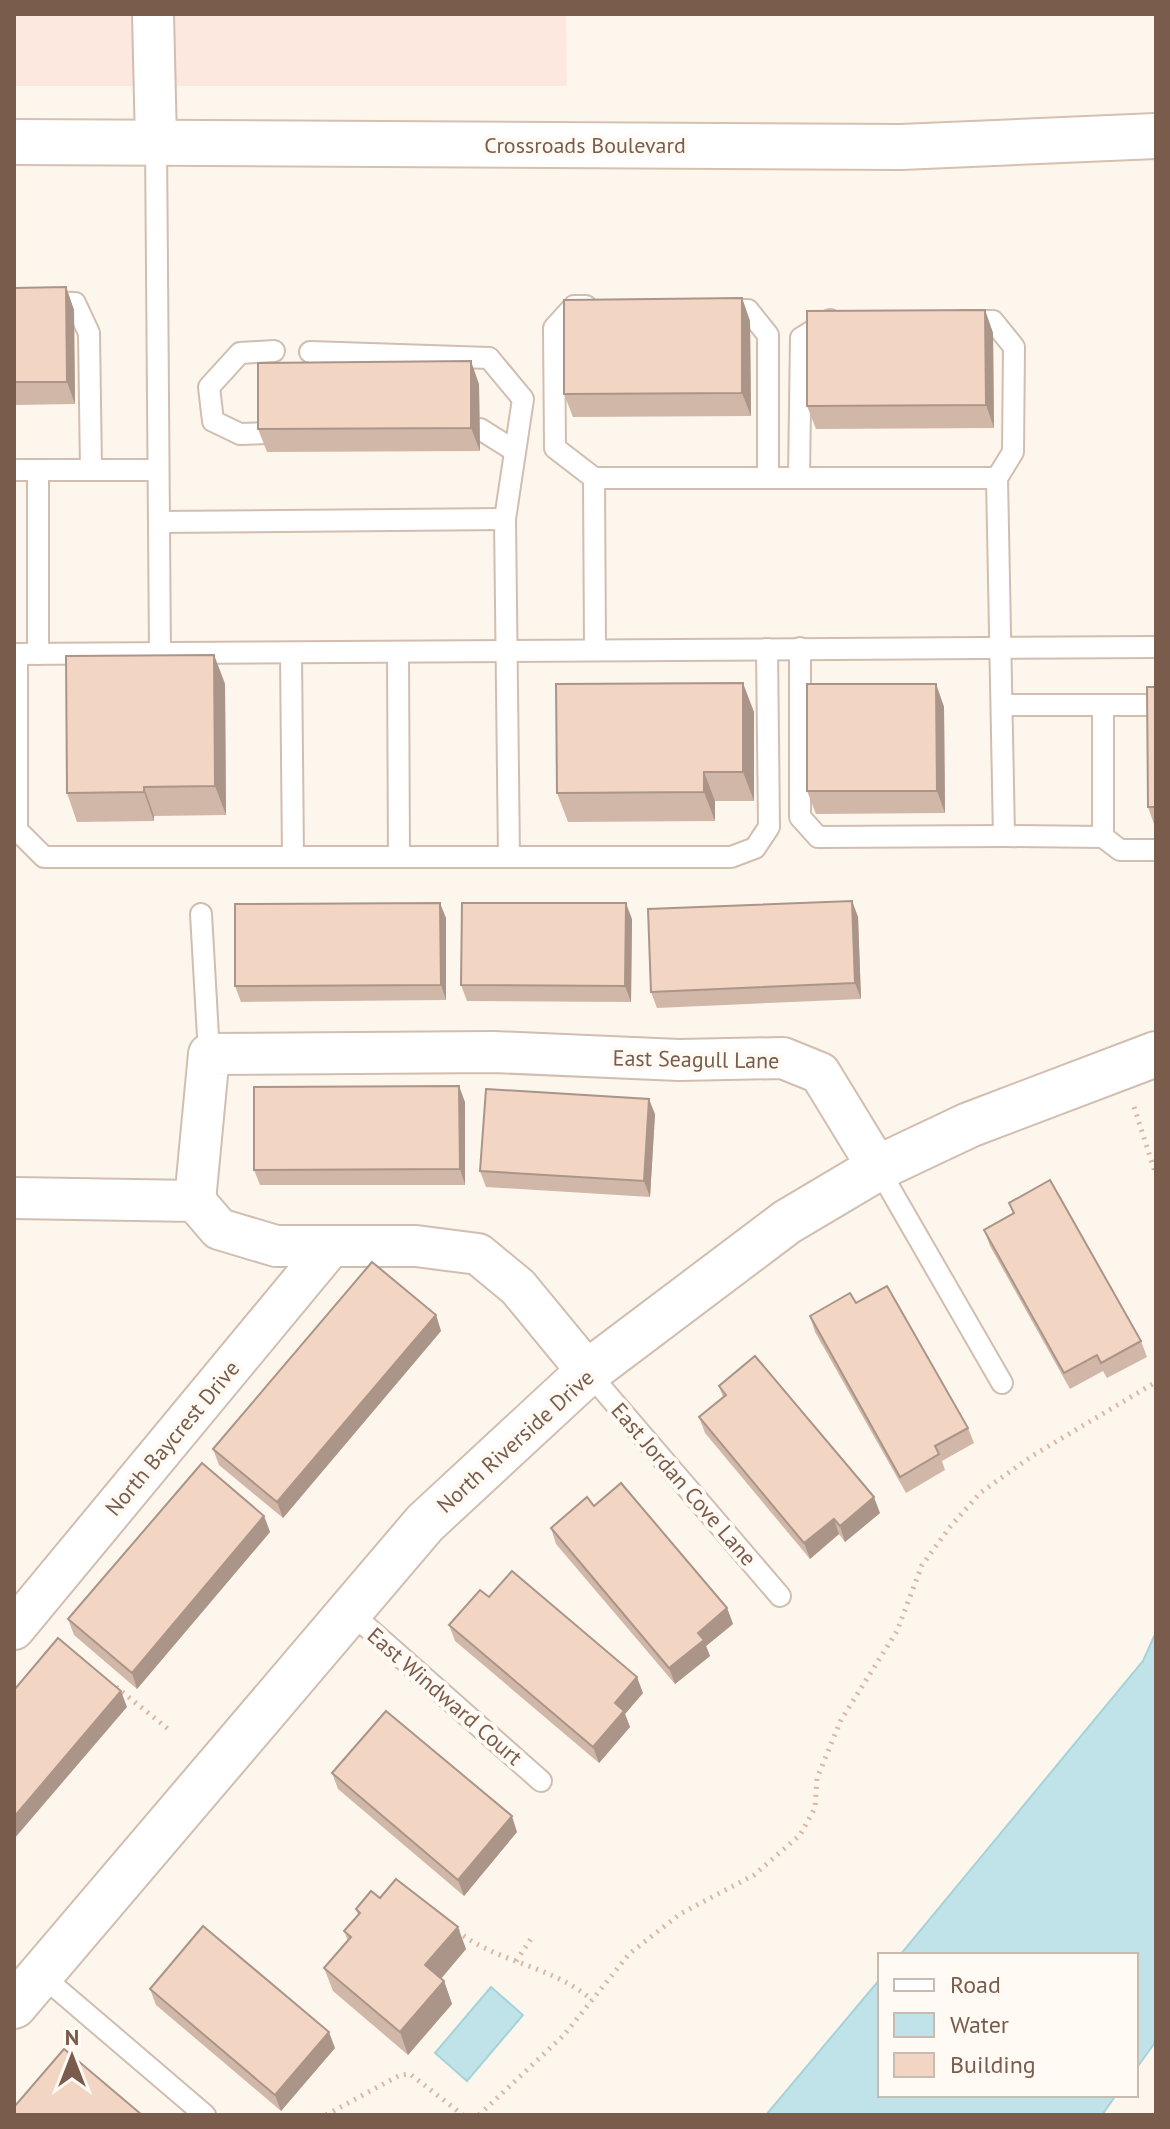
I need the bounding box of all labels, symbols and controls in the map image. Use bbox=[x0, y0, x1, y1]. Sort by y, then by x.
street label: Crossroads Boulevard bbox=[484, 131, 686, 159]
street label: East Seagull Lane bbox=[613, 1044, 779, 1074]
street label: North Baycrest Drive bbox=[99, 1355, 245, 1521]
street label: North Riverside Drive bbox=[431, 1363, 599, 1519]
street label: East Jordan Cove Lane bbox=[605, 1397, 763, 1571]
street label: East Windward Court bbox=[362, 1621, 529, 1771]
legend bbox=[878, 1953, 1138, 2097]
text: Road bbox=[950, 1969, 1001, 2000]
text: Water bbox=[950, 2009, 1009, 2040]
north arrow bbox=[32, 2017, 112, 2097]
text: N bbox=[65, 2023, 79, 2051]
text: Building bbox=[950, 2049, 1036, 2080]

